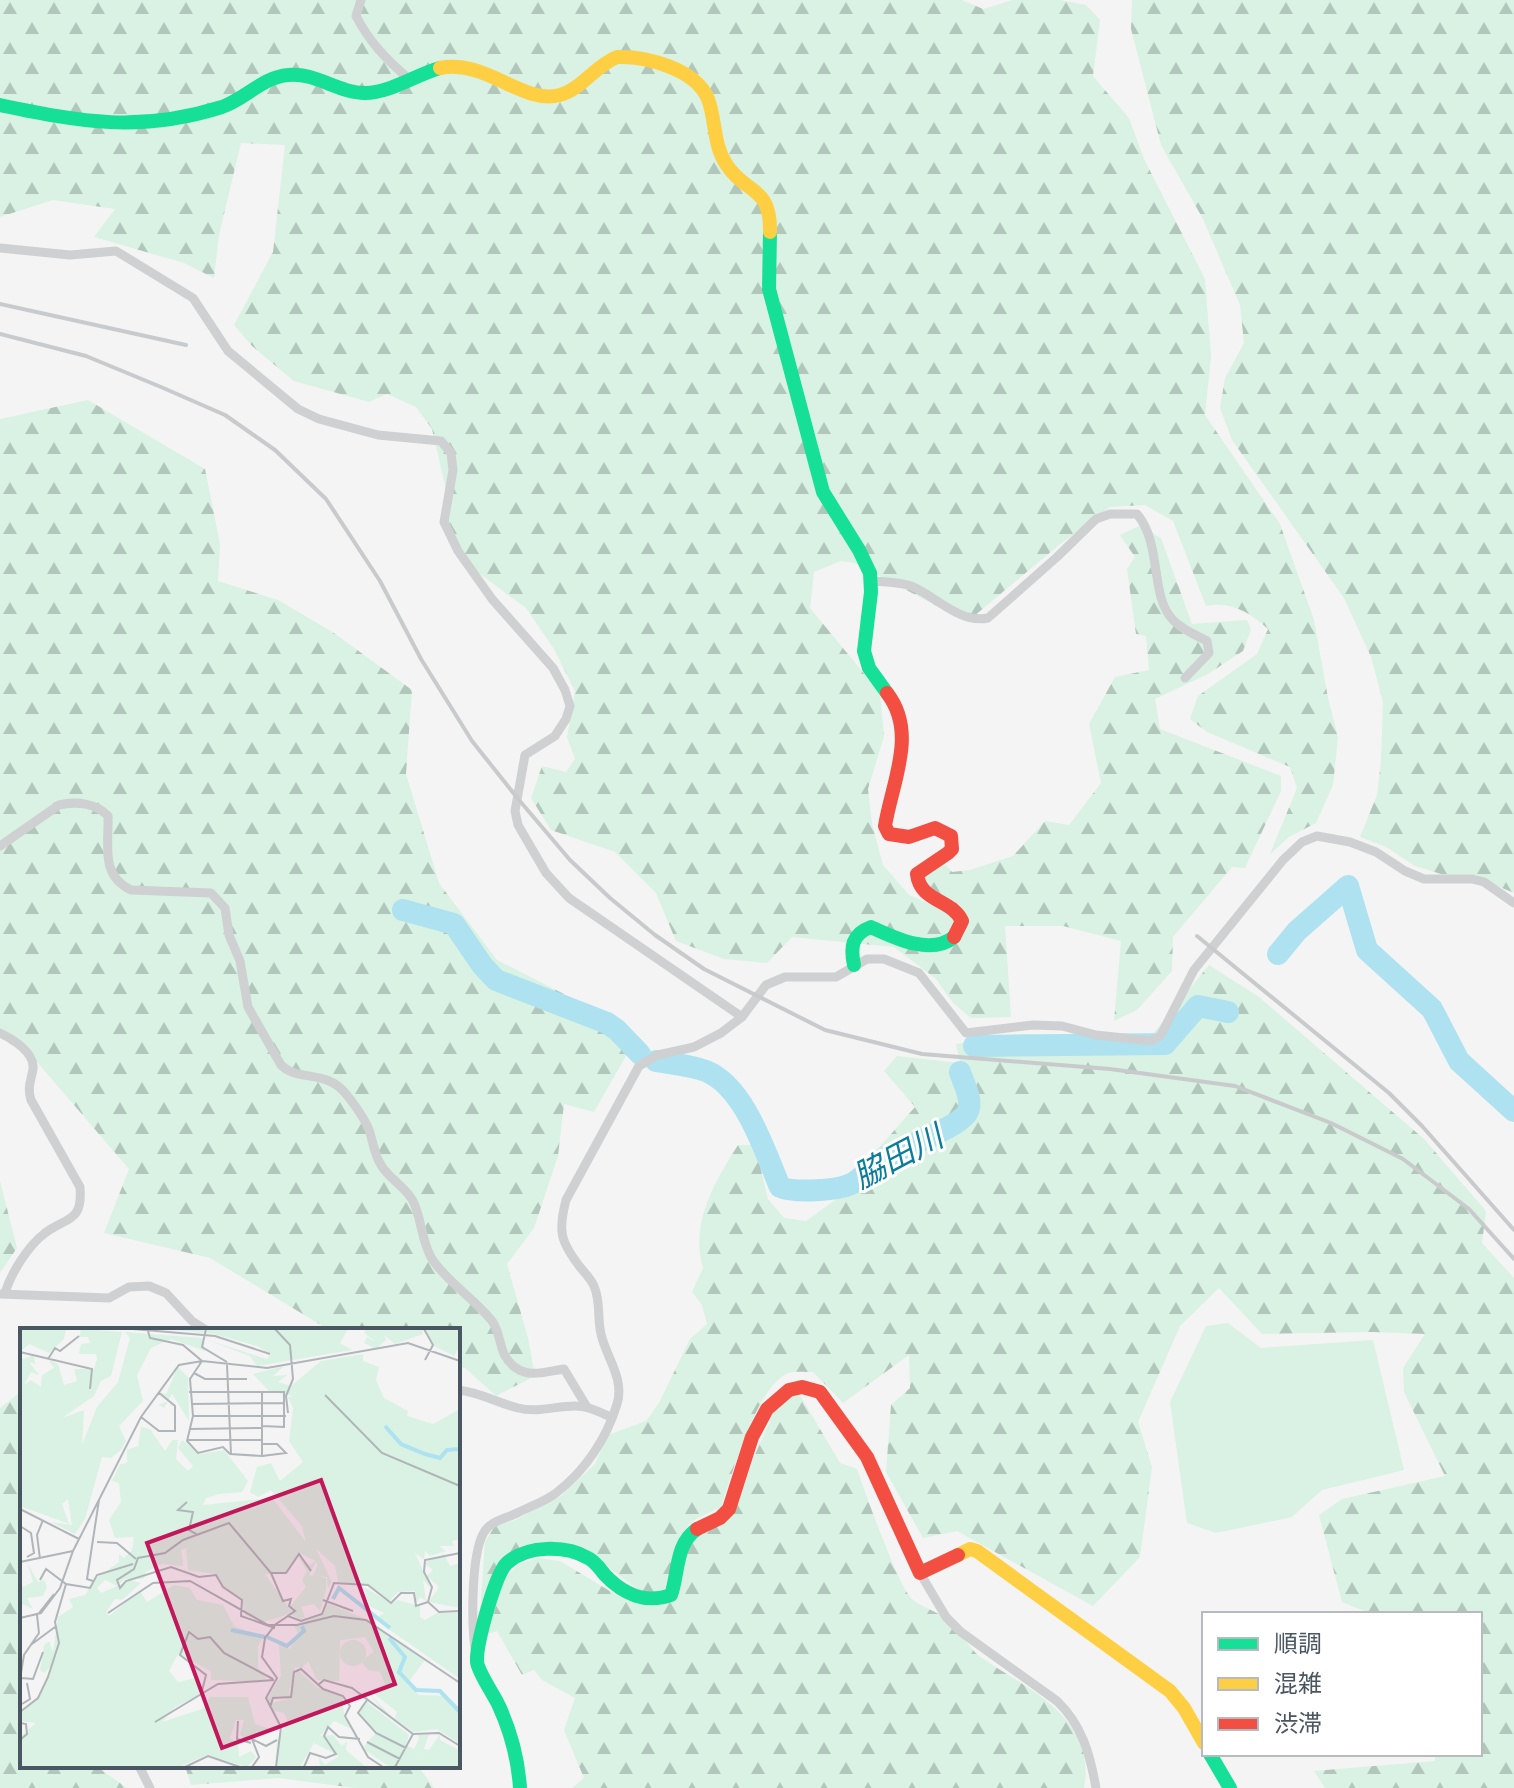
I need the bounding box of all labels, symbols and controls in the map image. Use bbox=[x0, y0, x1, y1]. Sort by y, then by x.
water label: 脇田川 bbox=[846, 1114, 951, 1194]
inset map bbox=[20, 1328, 460, 1768]
legend bbox=[1202, 1612, 1482, 1756]
text: 順調 bbox=[1274, 1628, 1322, 1657]
text: 混雑 bbox=[1274, 1668, 1322, 1697]
text: 渋滞 bbox=[1274, 1708, 1322, 1737]

